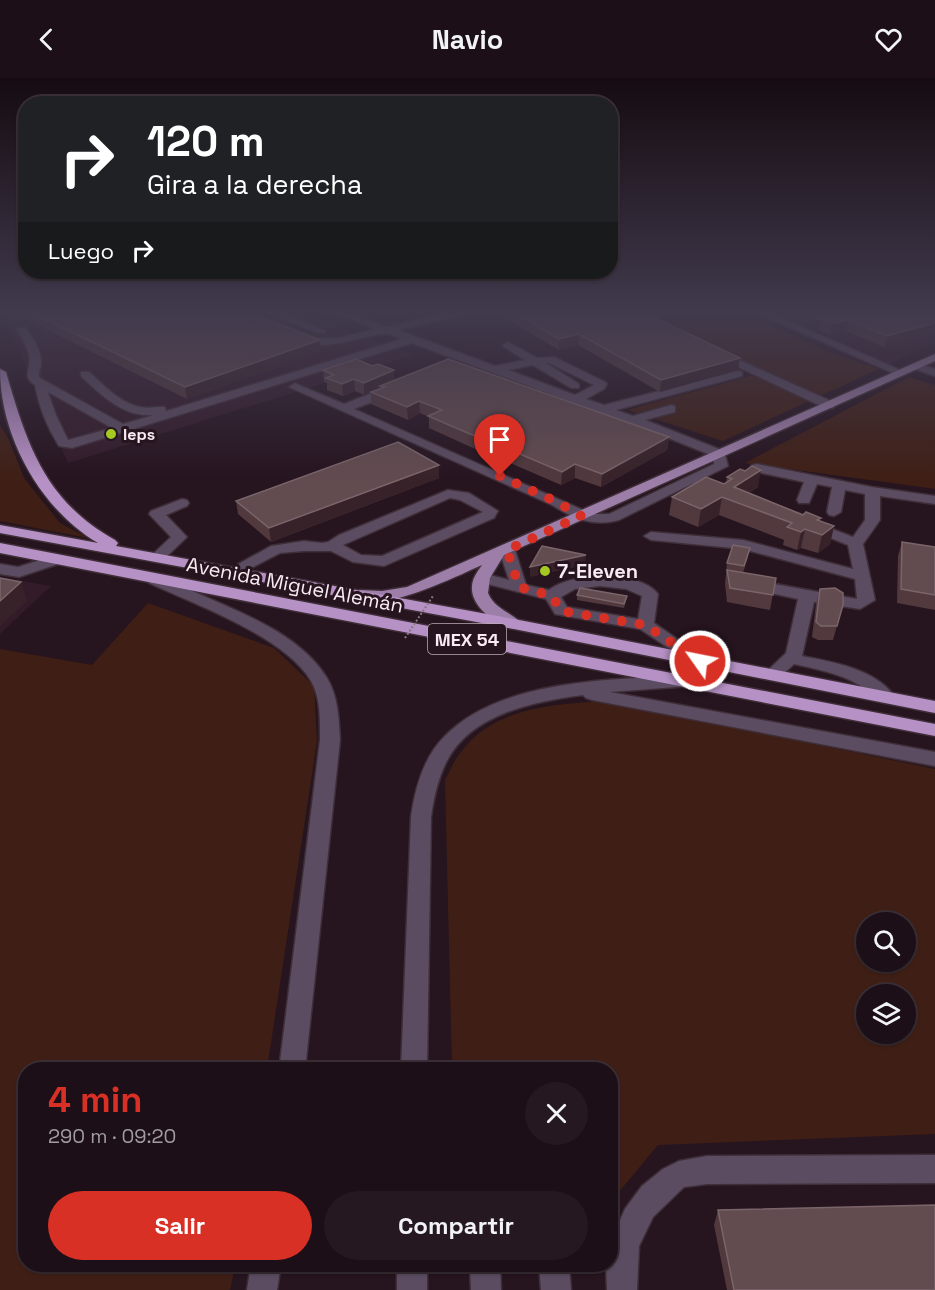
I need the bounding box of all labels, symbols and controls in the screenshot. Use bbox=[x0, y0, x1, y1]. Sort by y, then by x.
text: Navio bbox=[432, 22, 503, 57]
icon: back bbox=[30, 23, 63, 56]
icon: heart bbox=[872, 23, 905, 56]
text: 120 m bbox=[147, 115, 265, 168]
icon: right bbox=[48, 120, 126, 198]
text: Gira a la derecha bbox=[147, 167, 362, 202]
icon: right bbox=[126, 234, 159, 267]
text: Luego bbox=[48, 237, 114, 265]
pin bbox=[474, 414, 525, 476]
icon: arrive bbox=[483, 423, 516, 456]
place label: Ieps bbox=[123, 424, 155, 445]
marker: Ieps bbox=[104, 427, 118, 441]
street label: Avenida Miguel Alemán bbox=[184, 551, 406, 619]
place label: 7-Eleven bbox=[557, 558, 638, 584]
marker: 7-Eleven bbox=[538, 564, 552, 578]
road number: MEX 54 bbox=[428, 624, 506, 654]
position arrow bbox=[668, 629, 732, 693]
map controls bbox=[856, 912, 916, 1044]
button: search bbox=[856, 912, 916, 972]
button: layers bbox=[856, 984, 916, 1044]
text: 4 min bbox=[48, 1077, 143, 1123]
button: close bbox=[525, 1082, 588, 1145]
text: 290 m · 09:20 bbox=[48, 1123, 176, 1149]
button: Salir bbox=[48, 1191, 312, 1260]
button: Compartir bbox=[324, 1191, 588, 1260]

